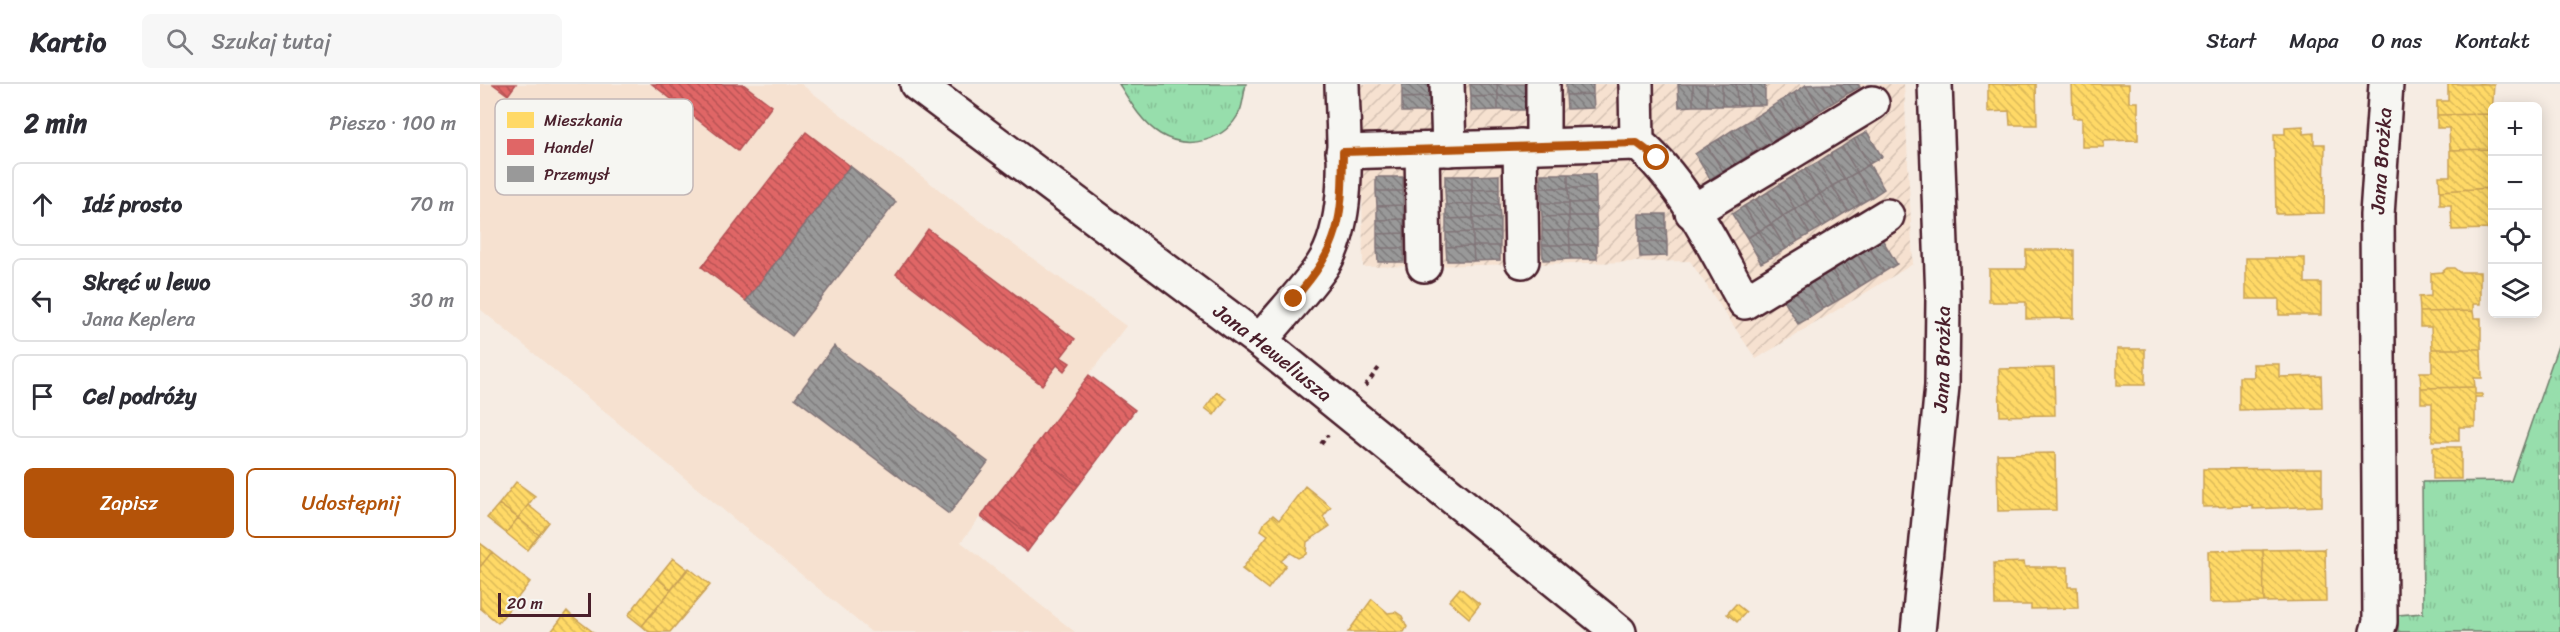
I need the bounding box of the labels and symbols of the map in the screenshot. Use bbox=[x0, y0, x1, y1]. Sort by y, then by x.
legend bbox=[495, 99, 693, 195]
text: Mieszkania bbox=[544, 106, 623, 135]
street label: Jana Brożka bbox=[2360, 106, 2402, 216]
text: Handel bbox=[544, 133, 594, 162]
route start bbox=[1643, 144, 1669, 170]
text: Przemysł bbox=[544, 160, 611, 189]
route end bbox=[1280, 285, 1306, 311]
street label: Jana Heweliusza bbox=[1205, 294, 1340, 411]
street label: Jana Brożka bbox=[1922, 306, 1961, 415]
scale bar bbox=[498, 590, 591, 618]

